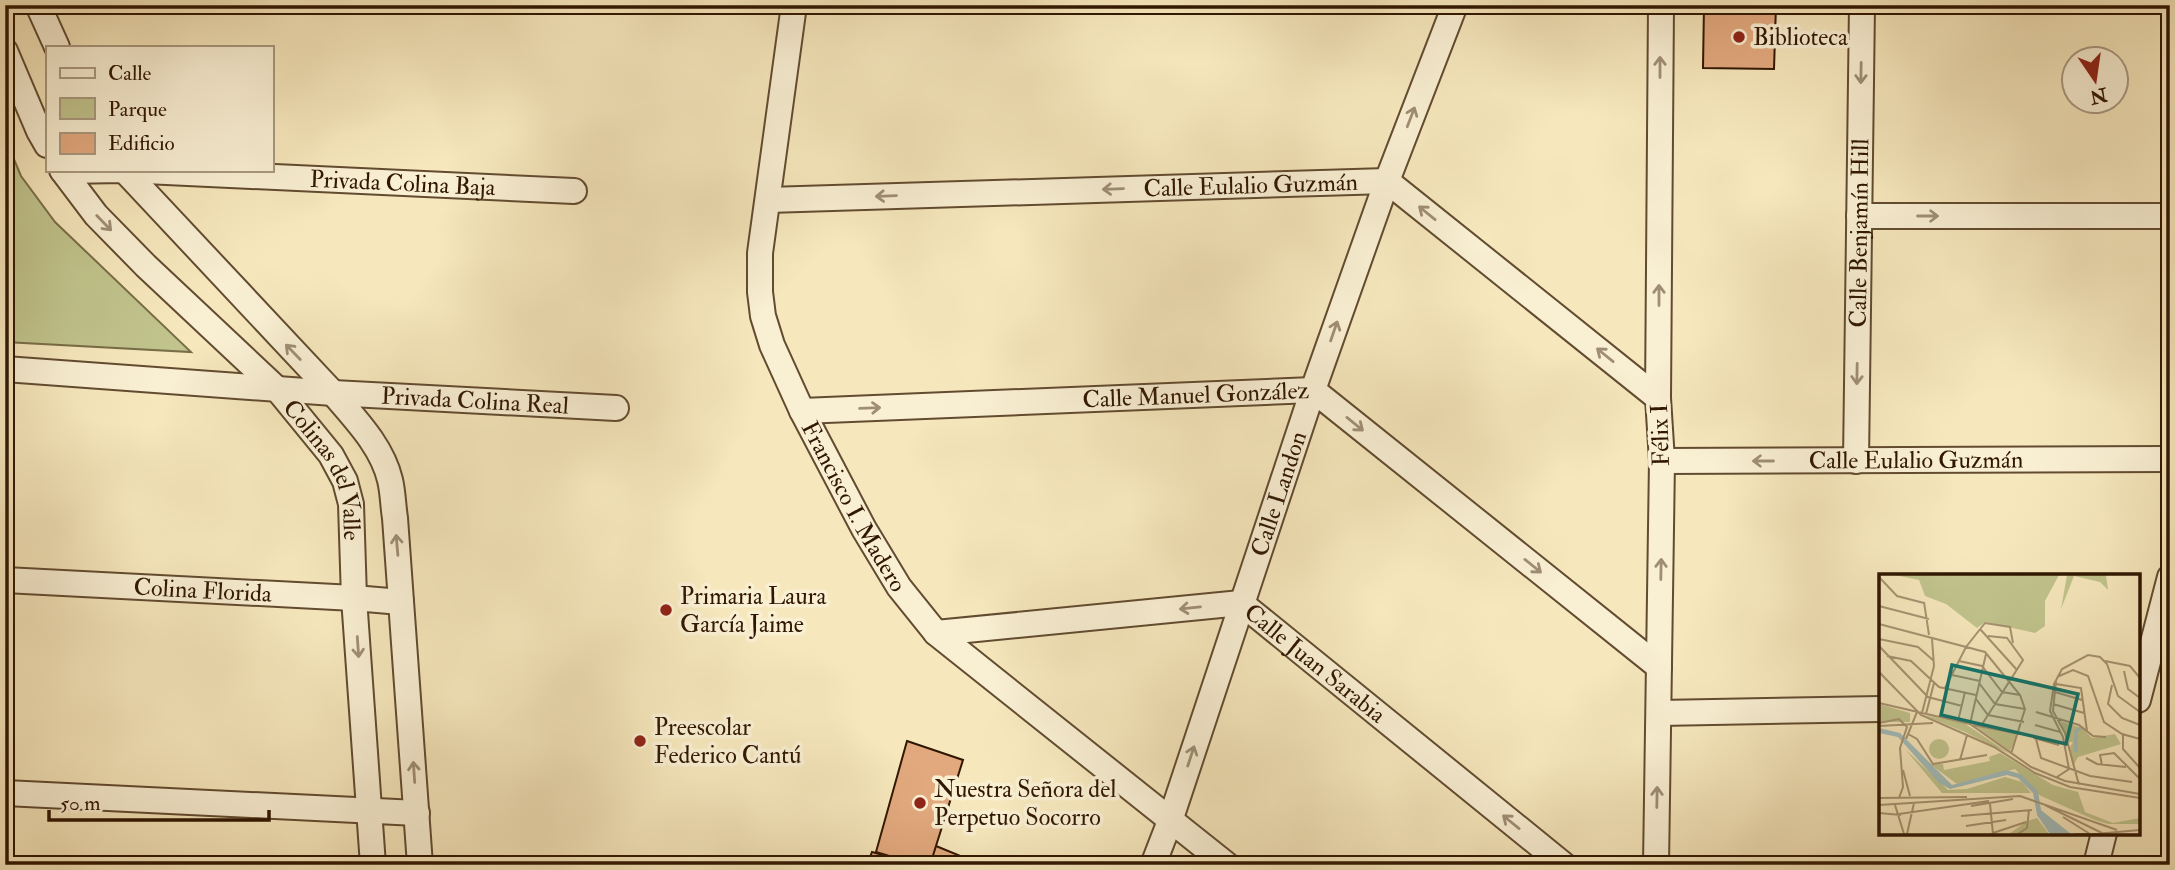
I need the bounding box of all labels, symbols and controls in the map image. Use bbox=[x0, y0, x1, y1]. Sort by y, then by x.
place label: Biblioteca bbox=[1753, 22, 1849, 53]
marker: Biblioteca bbox=[1731, 29, 1747, 45]
legend bbox=[46, 46, 273, 172]
north arrow bbox=[2060, 46, 2130, 116]
one-way arrow bbox=[1653, 56, 1667, 79]
text: Calle bbox=[108, 60, 152, 87]
one-way arrow bbox=[1855, 62, 1868, 85]
text: N bbox=[2087, 82, 2111, 109]
text: Parque bbox=[108, 96, 167, 123]
one-way arrow bbox=[1406, 107, 1419, 129]
text: Edificio bbox=[108, 130, 175, 157]
street label: Calle Benjamín Hill bbox=[1843, 138, 1876, 328]
street label: Privada Colina Baja bbox=[309, 164, 497, 203]
street label: Calle Eulalio Guzmán bbox=[1143, 167, 1358, 204]
one-way arrow bbox=[1102, 183, 1125, 196]
one-way arrow bbox=[875, 190, 898, 203]
one-way arrow bbox=[1419, 206, 1437, 221]
one-way arrow bbox=[1916, 209, 1939, 223]
one-way arrow bbox=[96, 214, 113, 231]
one-way arrow bbox=[1652, 283, 1666, 306]
one-way arrow bbox=[1328, 321, 1341, 343]
one-way arrow bbox=[285, 344, 302, 361]
one-way arrow bbox=[1597, 348, 1615, 363]
one-way arrow bbox=[1850, 363, 1864, 386]
street label: Calle Manuel González bbox=[1082, 375, 1310, 415]
street label: Privada Colina Real bbox=[380, 381, 570, 421]
street label: Colinas del Valle bbox=[276, 393, 367, 541]
one-way arrow bbox=[859, 402, 882, 415]
street label: Félix I bbox=[1644, 403, 1677, 467]
street label: Francisco I. Madero bbox=[794, 416, 913, 598]
one-way arrow bbox=[1346, 416, 1364, 431]
street label: Calle Landon bbox=[1244, 427, 1314, 560]
street label: Calle Eulalio Guzmán bbox=[1809, 445, 2023, 476]
one-way arrow bbox=[1752, 454, 1775, 468]
one-way arrow bbox=[390, 535, 403, 557]
one-way arrow bbox=[1523, 558, 1541, 574]
one-way arrow bbox=[1654, 558, 1668, 581]
street label: Colina Florida bbox=[133, 572, 274, 610]
inset map bbox=[1879, 574, 2140, 835]
place label: Primaria Laura García Jaime bbox=[680, 581, 828, 640]
street label: Calle Juan Sarabia bbox=[1238, 597, 1393, 731]
marker: Primaria Laura García Jaime bbox=[658, 602, 674, 618]
one-way arrow bbox=[1179, 602, 1202, 615]
one-way arrow bbox=[352, 636, 365, 658]
place label: Preescolar Federico Cantú bbox=[654, 712, 802, 771]
marker: Preescolar Federico Cantú bbox=[632, 733, 648, 749]
one-way arrow bbox=[1185, 745, 1198, 767]
one-way arrow bbox=[407, 761, 420, 784]
place label: Nuestra Señora del Perpetuo Socorro bbox=[934, 774, 1116, 833]
scale bar bbox=[49, 779, 270, 823]
one-way arrow bbox=[1650, 785, 1664, 808]
text: 50 m bbox=[60, 790, 101, 817]
marker: Nuestra Señora del Perpetuo Socorro bbox=[912, 795, 928, 811]
one-way arrow bbox=[1503, 814, 1521, 830]

